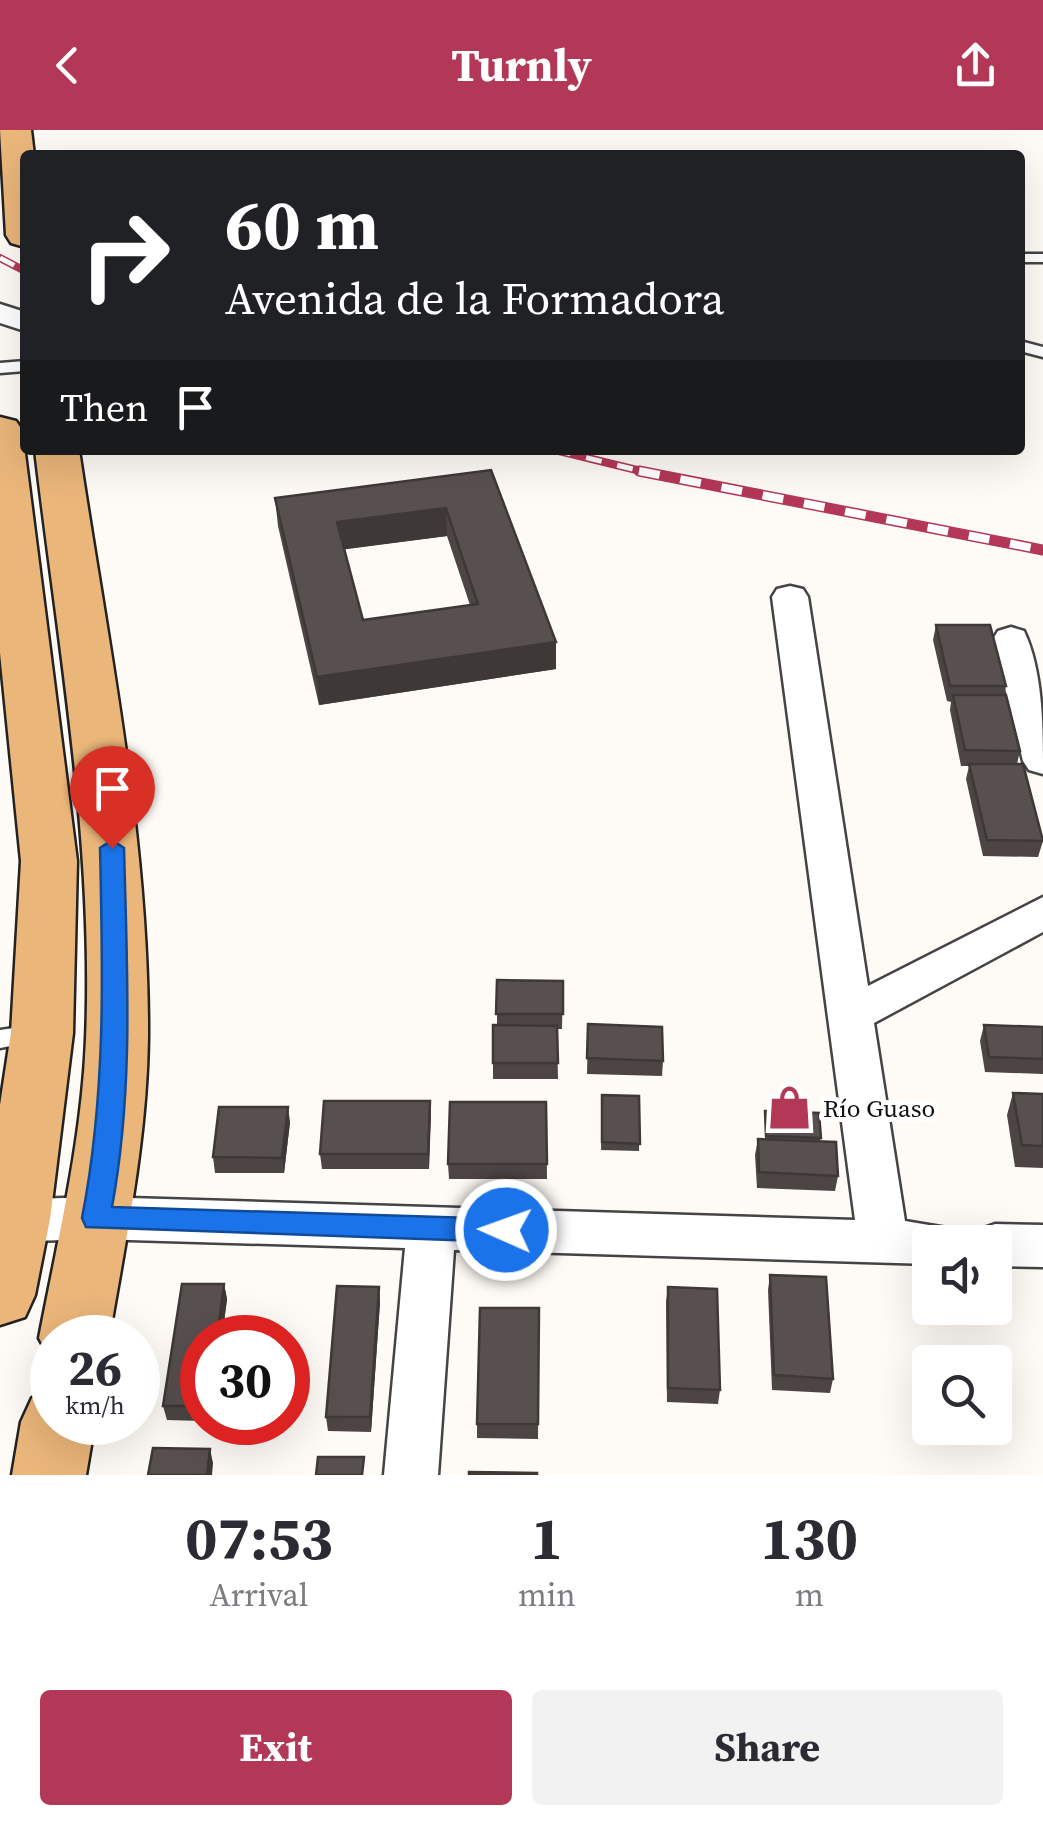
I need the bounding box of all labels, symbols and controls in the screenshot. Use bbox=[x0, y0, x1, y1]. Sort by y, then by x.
text: Turnly bbox=[451, 34, 592, 96]
icon: back bbox=[40, 38, 95, 93]
icon: share bbox=[948, 38, 1003, 93]
text: 60 m bbox=[225, 176, 379, 272]
icon: right bbox=[60, 190, 190, 320]
text: Avenida de la Formadora bbox=[225, 267, 724, 329]
icon: arrive bbox=[168, 380, 223, 435]
text: Then bbox=[60, 382, 148, 434]
pin bbox=[70, 746, 155, 849]
icon: arrive bbox=[85, 761, 140, 816]
shop icon: Río Guaso bbox=[766, 1084, 814, 1132]
place label: Río Guaso bbox=[823, 1091, 935, 1125]
position arrow bbox=[454, 1178, 558, 1282]
map controls bbox=[912, 1225, 1012, 1445]
button: sound bbox=[912, 1225, 1012, 1325]
speed limit sign: 30 bbox=[180, 1315, 310, 1445]
text: 26 bbox=[68, 1333, 122, 1402]
button: search bbox=[912, 1345, 1012, 1445]
text: km/h bbox=[65, 1388, 125, 1422]
text: 07:53 bbox=[185, 1497, 333, 1579]
text: 1 bbox=[530, 1497, 563, 1579]
text: 130 bbox=[761, 1497, 858, 1579]
text: Arrival bbox=[210, 1573, 308, 1617]
text: min bbox=[518, 1573, 576, 1617]
text: m bbox=[795, 1573, 824, 1617]
button: Exit bbox=[40, 1690, 512, 1805]
button: Share bbox=[532, 1690, 1003, 1805]

